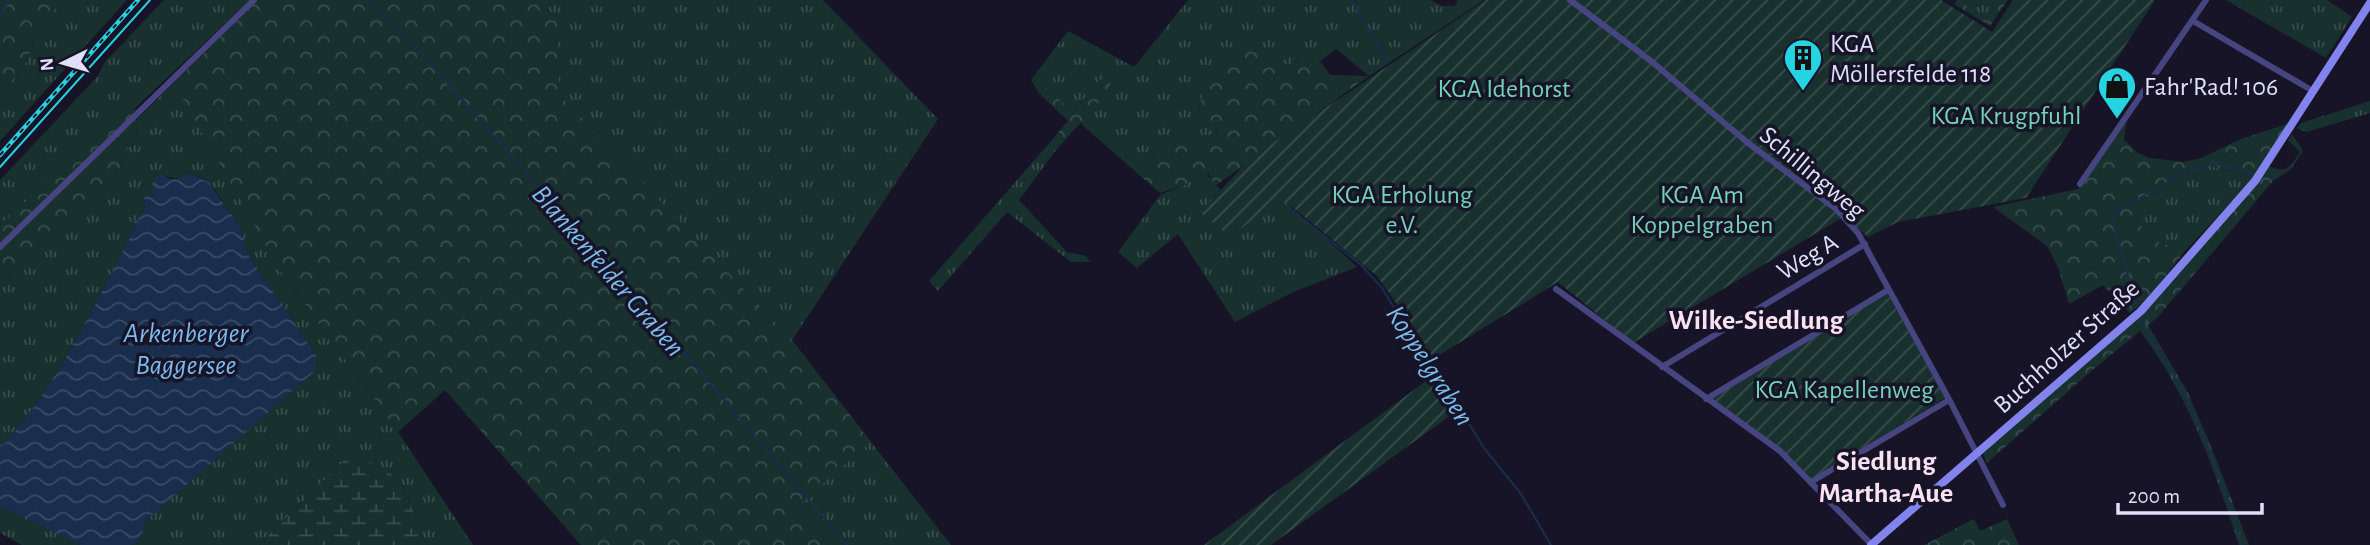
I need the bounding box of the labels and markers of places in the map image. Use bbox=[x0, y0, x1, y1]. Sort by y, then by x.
place label: KGA Möllersfelde 118 bbox=[1830, 31, 1991, 87]
building icon: KGA Möllersfelde 118 bbox=[1782, 37, 1824, 92]
shop icon: Fahr'Rad! 106 bbox=[2096, 65, 2138, 120]
place label: Fahr'Rad! 106 bbox=[2144, 74, 2278, 100]

